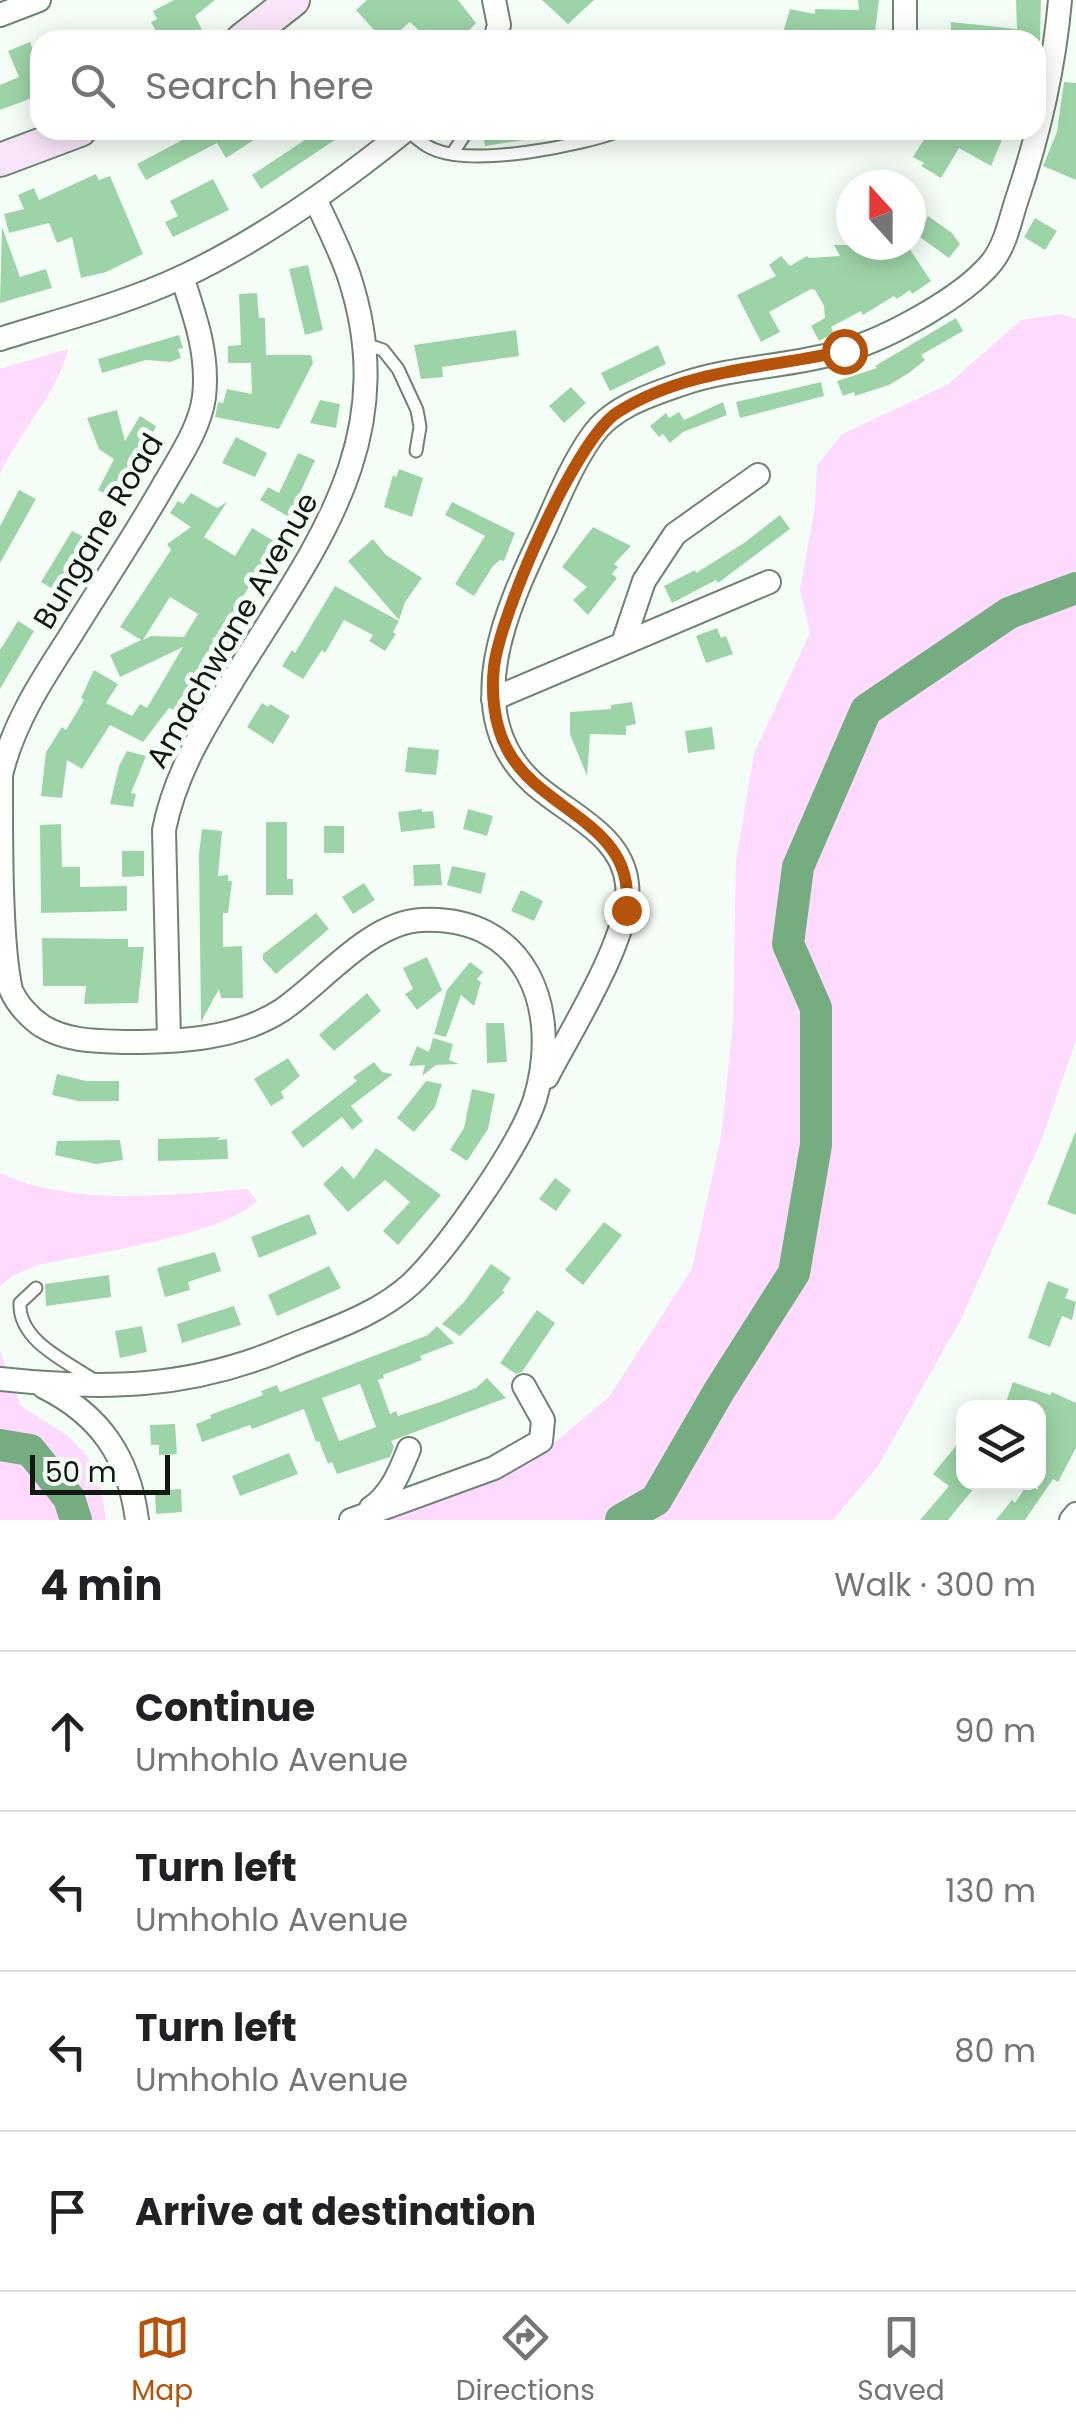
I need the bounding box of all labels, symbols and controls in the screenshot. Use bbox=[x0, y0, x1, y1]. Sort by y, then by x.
search box bbox=[30, 30, 1046, 140]
icon: search bbox=[65, 58, 120, 113]
text: Search here bbox=[145, 59, 374, 112]
north arrow bbox=[836, 170, 926, 260]
route start bbox=[822, 329, 868, 375]
street label: Bungane Road bbox=[23, 425, 173, 637]
street label: Amachwane Avenue bbox=[135, 484, 329, 776]
route end bbox=[604, 888, 650, 934]
map controls bbox=[956, 1400, 1046, 1490]
button: layers bbox=[956, 1400, 1046, 1490]
scale bar bbox=[30, 1450, 170, 1494]
text: 50 m bbox=[45, 1453, 116, 1492]
text: 4 min bbox=[40, 1556, 163, 1615]
text: Walk · 300 m bbox=[834, 1562, 1036, 1607]
text: Continue bbox=[135, 1681, 315, 1734]
icon: ahead bbox=[40, 1704, 95, 1759]
text: 90 m bbox=[954, 1708, 1036, 1753]
text: Umhohlo Avenue bbox=[135, 1737, 408, 1782]
text: Turn left bbox=[135, 1841, 297, 1894]
icon: left bbox=[40, 1864, 95, 1919]
text: 130 m bbox=[945, 1868, 1036, 1913]
text: Umhohlo Avenue bbox=[135, 1897, 408, 1942]
text: Turn left bbox=[135, 2001, 297, 2054]
icon: left bbox=[40, 2024, 95, 2079]
text: 80 m bbox=[954, 2028, 1036, 2073]
text: Umhohlo Avenue bbox=[135, 2057, 408, 2102]
icon: arrive bbox=[40, 2184, 95, 2239]
text: Arrive at destination bbox=[135, 2185, 536, 2238]
tab: Map bbox=[131, 2310, 193, 2412]
tab: Directions bbox=[456, 2310, 595, 2412]
tab: Saved bbox=[857, 2310, 945, 2412]

